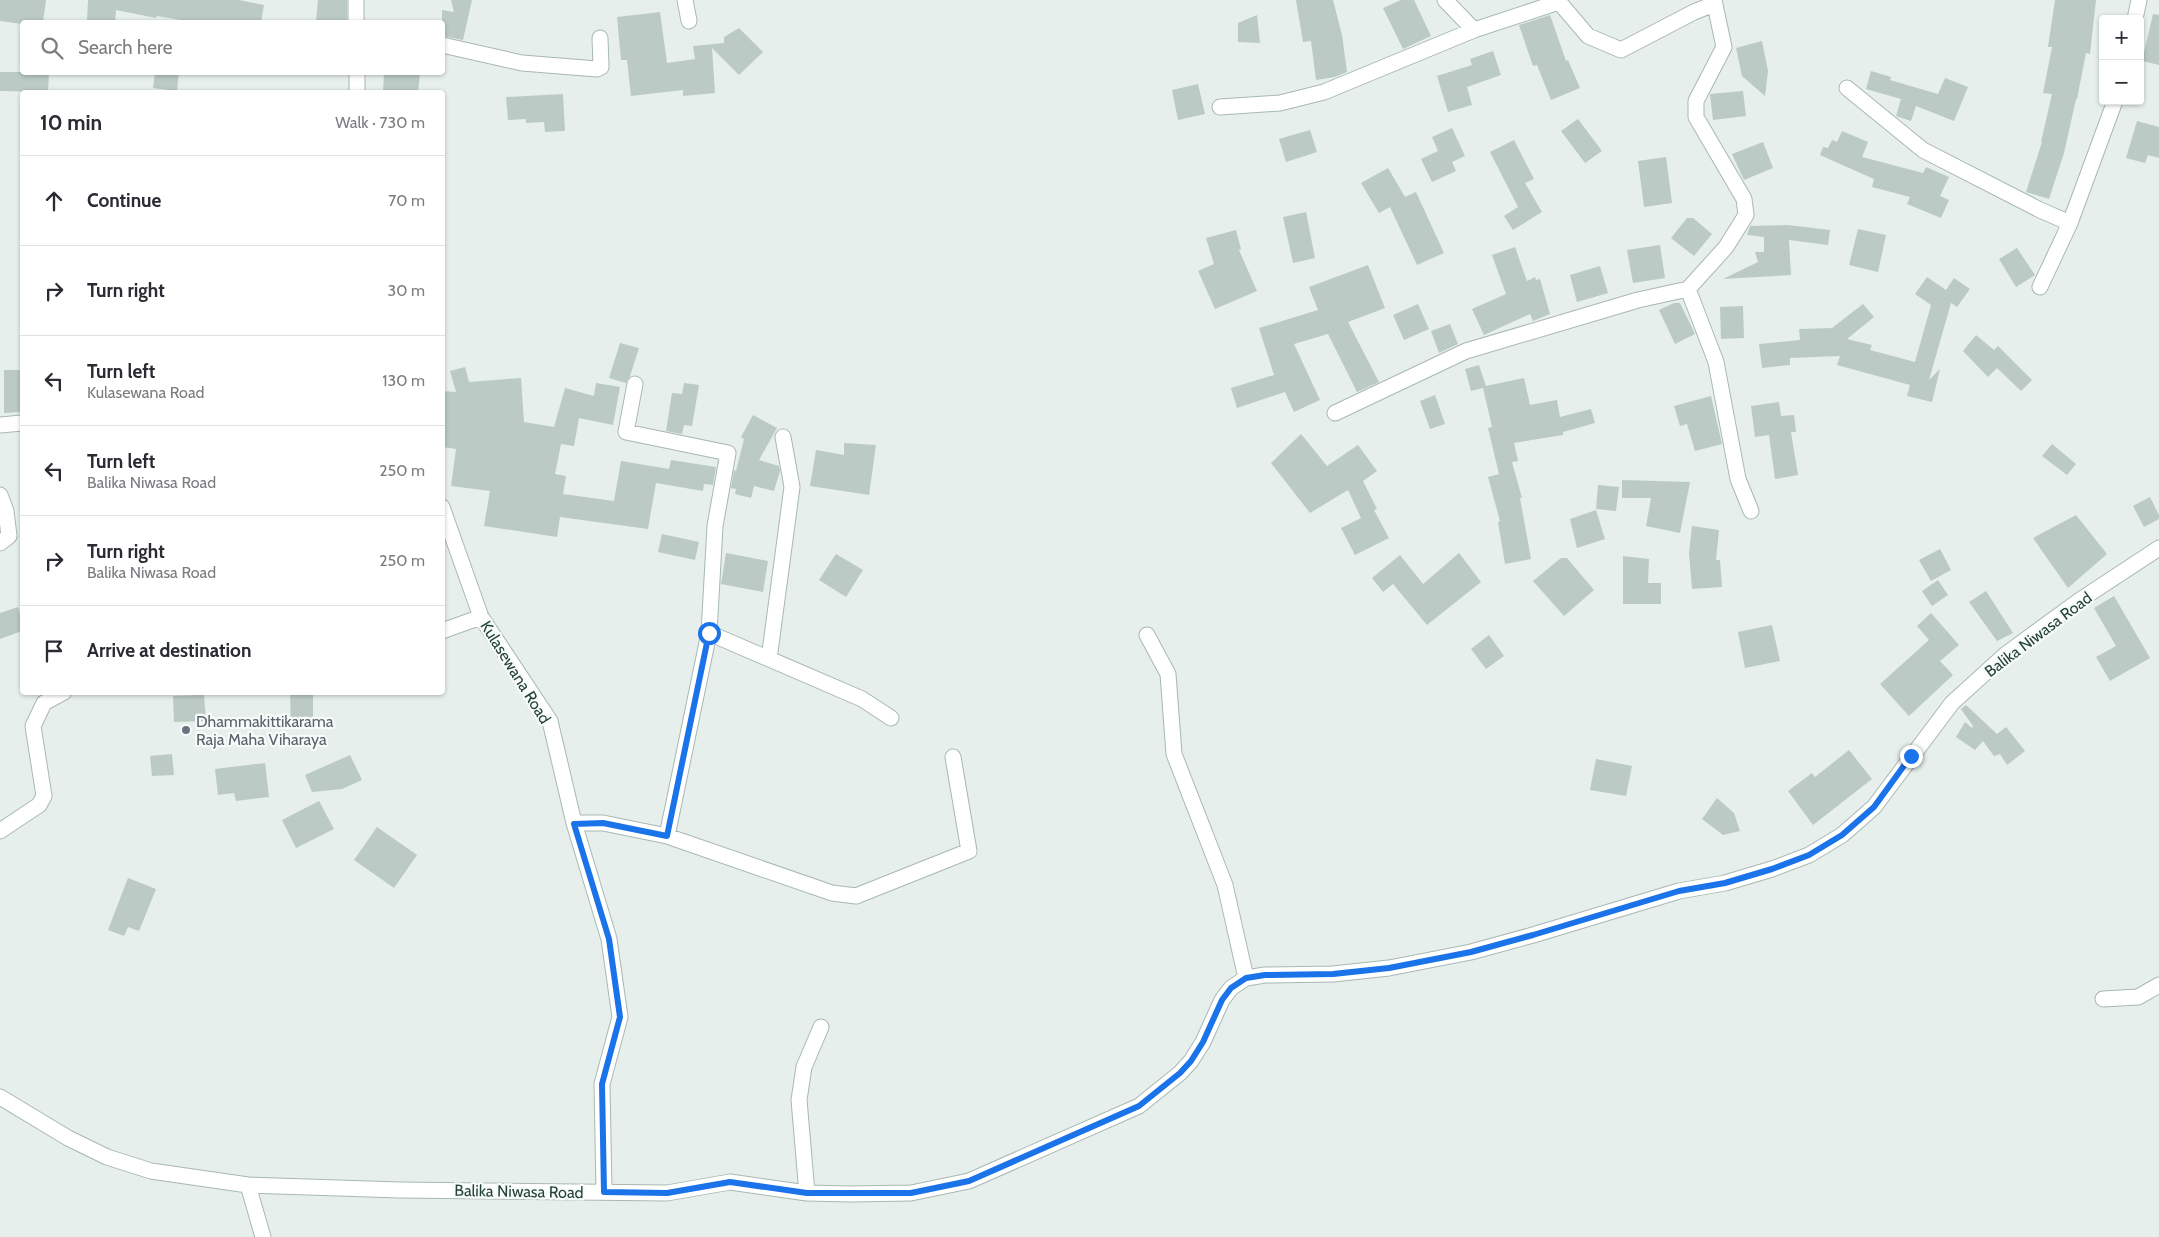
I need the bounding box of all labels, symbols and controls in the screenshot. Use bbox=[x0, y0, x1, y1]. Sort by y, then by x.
map controls bbox=[2099, 15, 2144, 105]
button: + bbox=[2099, 15, 2144, 60]
search box bbox=[20, 20, 445, 75]
icon: search bbox=[38, 34, 66, 62]
text: Search here bbox=[78, 36, 172, 59]
button: − bbox=[2099, 60, 2144, 105]
text: 10 min bbox=[40, 110, 102, 135]
text: Walk · 730 m bbox=[335, 113, 425, 132]
icon: ahead bbox=[40, 187, 68, 215]
text: Continue bbox=[87, 189, 161, 212]
text: 70 m bbox=[388, 191, 425, 210]
icon: right bbox=[40, 277, 68, 305]
text: Turn right bbox=[87, 279, 165, 302]
text: 30 m bbox=[388, 281, 425, 300]
text: Turn left bbox=[87, 360, 155, 383]
icon: left bbox=[40, 367, 68, 395]
text: 130 m bbox=[382, 371, 425, 390]
text: Kulasewana Road bbox=[87, 383, 204, 402]
text: Turn left bbox=[87, 450, 155, 473]
icon: left bbox=[40, 457, 68, 485]
text: 250 m bbox=[379, 461, 425, 480]
text: Balika Niwasa Road bbox=[87, 473, 216, 492]
text: Turn right bbox=[87, 540, 165, 563]
icon: right bbox=[40, 547, 68, 575]
text: 250 m bbox=[379, 551, 425, 570]
text: Balika Niwasa Road bbox=[87, 563, 216, 582]
street label: Balika Niwasa Road bbox=[1981, 588, 2096, 681]
street label: Kulasewana Road bbox=[476, 617, 555, 727]
route start bbox=[698, 622, 721, 645]
icon: arrive bbox=[40, 637, 68, 665]
text: Arrive at destination bbox=[87, 639, 251, 662]
place label: Dhammakittikarama Raja Maha Viharaya bbox=[196, 712, 334, 749]
marker: Dhammakittikarama Raja Maha Viharaya bbox=[180, 724, 192, 736]
route end bbox=[1900, 745, 1923, 768]
street label: Balika Niwasa Road bbox=[454, 1181, 584, 1202]

